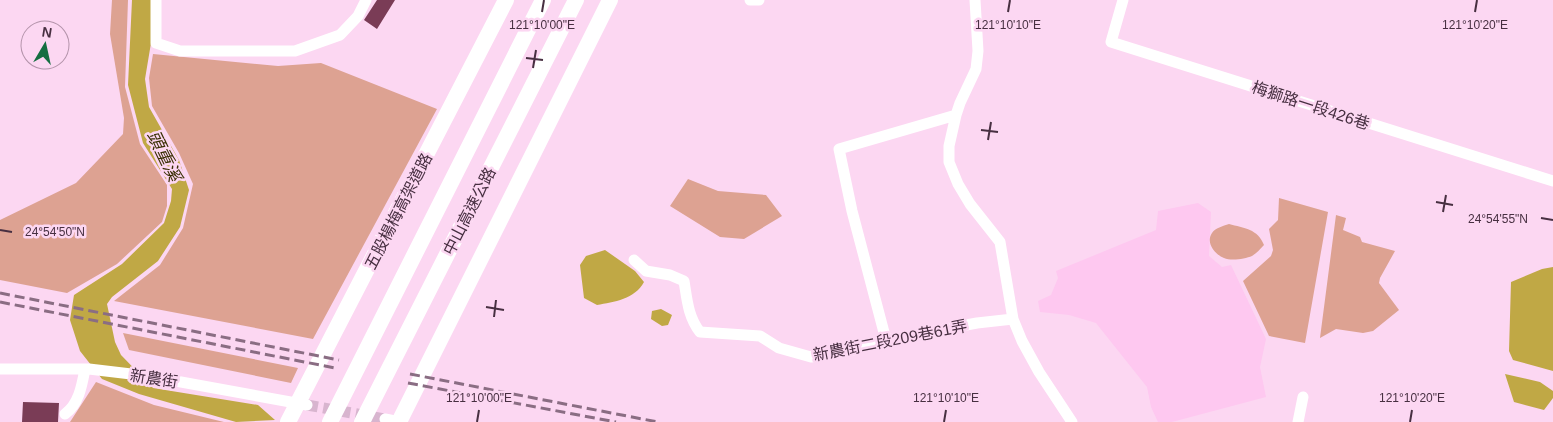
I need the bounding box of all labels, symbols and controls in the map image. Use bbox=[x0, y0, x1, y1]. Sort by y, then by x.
text: 121°10'00"E bbox=[509, 18, 575, 32]
text: 121°10'10"E bbox=[975, 18, 1041, 32]
text: 121°10'20"E bbox=[1442, 18, 1508, 32]
north arrow bbox=[20, 20, 70, 70]
text: N bbox=[41, 23, 53, 41]
street label: 梅獅路一段426巷 bbox=[1250, 78, 1372, 133]
water label: 頭重溪 bbox=[143, 127, 186, 187]
street label: 五股楊梅高架道路 bbox=[362, 150, 435, 272]
street label: 中山高速公路 bbox=[440, 165, 499, 258]
text: 24°54'55"N bbox=[1468, 212, 1528, 226]
text: 24°54'50"N bbox=[25, 225, 85, 239]
street label: 新農街二段209巷61弄 bbox=[812, 317, 969, 364]
street label: 新農街 bbox=[129, 366, 179, 391]
text: 121°10'00"E bbox=[446, 391, 512, 405]
text: 121°10'10"E bbox=[913, 391, 979, 405]
text: 121°10'20"E bbox=[1379, 391, 1445, 405]

